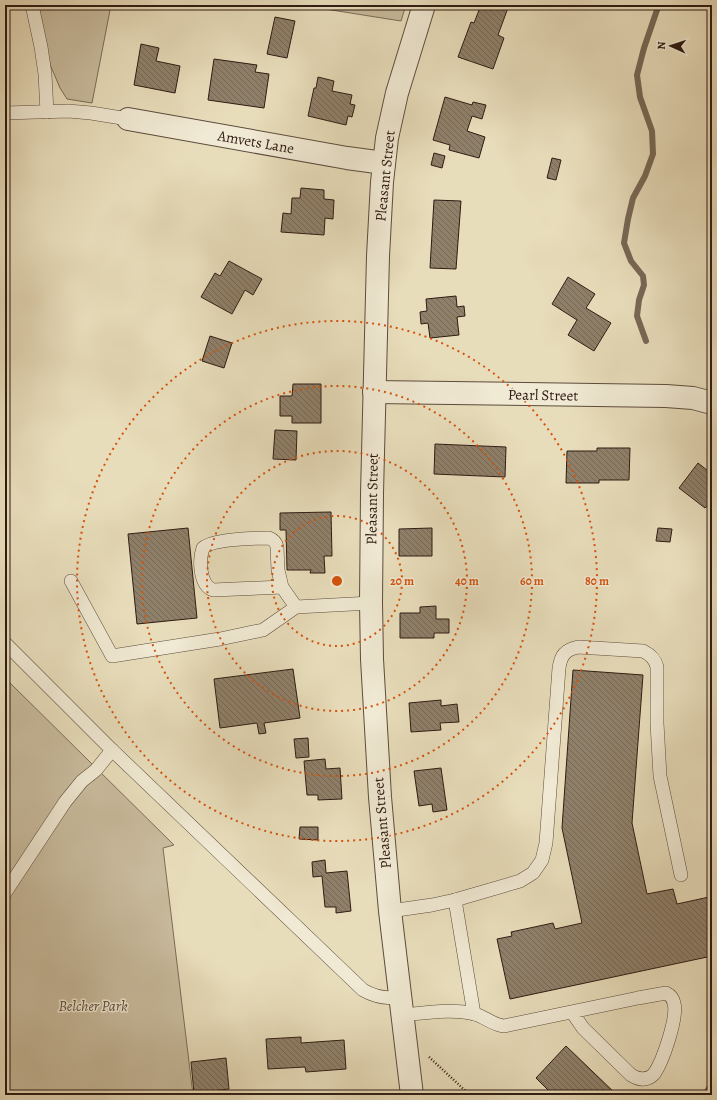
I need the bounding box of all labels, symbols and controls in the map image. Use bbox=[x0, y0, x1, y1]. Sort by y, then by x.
north arrow bbox=[651, 26, 691, 66]
text: N bbox=[654, 41, 669, 50]
street label: Amvets Lane bbox=[215, 125, 296, 159]
street label: Pleasant Street bbox=[370, 129, 400, 223]
street label: Pearl Street bbox=[508, 384, 578, 406]
street label: Pleasant Street bbox=[361, 453, 383, 545]
text: 20 m bbox=[390, 573, 414, 589]
text: 40 m bbox=[455, 573, 479, 589]
text: 60 m bbox=[520, 573, 544, 589]
text: 80 m bbox=[585, 573, 609, 589]
centre of rings bbox=[330, 574, 344, 588]
street label: Pleasant Street bbox=[368, 776, 396, 870]
park label: Belcher Park bbox=[58, 996, 128, 1016]

